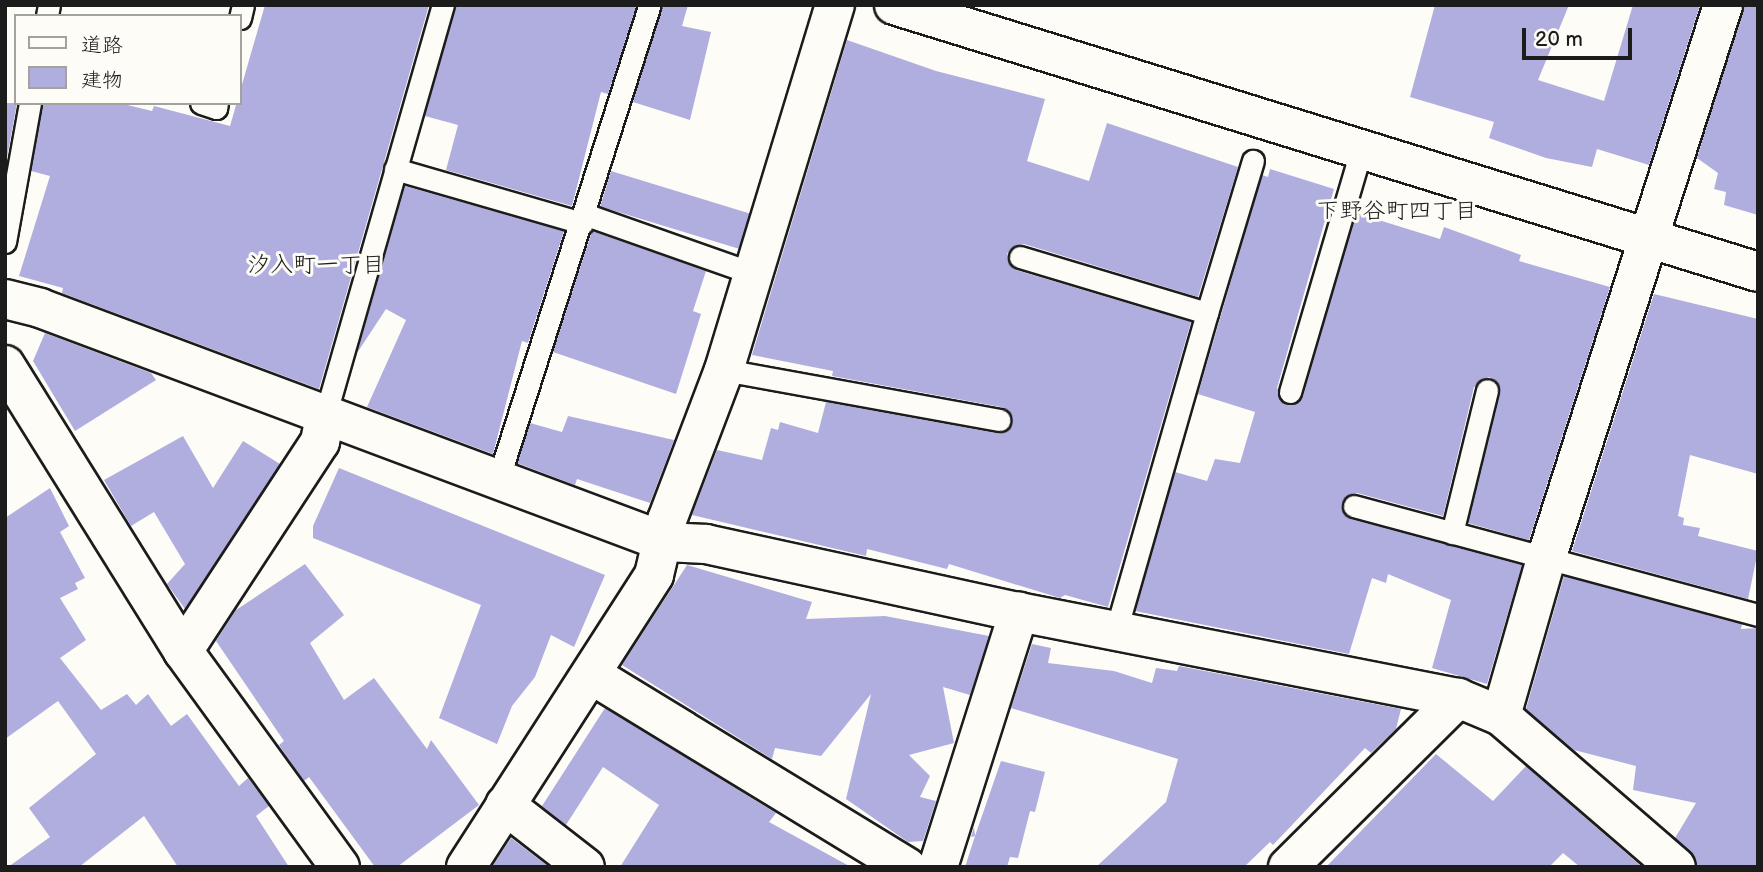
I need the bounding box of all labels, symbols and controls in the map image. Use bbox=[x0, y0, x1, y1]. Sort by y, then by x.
legend bbox=[14, 14, 242, 105]
scale bar bbox=[1525, 14, 1635, 58]
text: 20 m bbox=[1535, 27, 1583, 52]
text: 道路 bbox=[81, 33, 123, 58]
text: 建物 bbox=[81, 68, 123, 93]
district label: 下野谷町四丁目 bbox=[1317, 197, 1477, 225]
district label: 汐入町一丁目 bbox=[247, 251, 385, 279]

